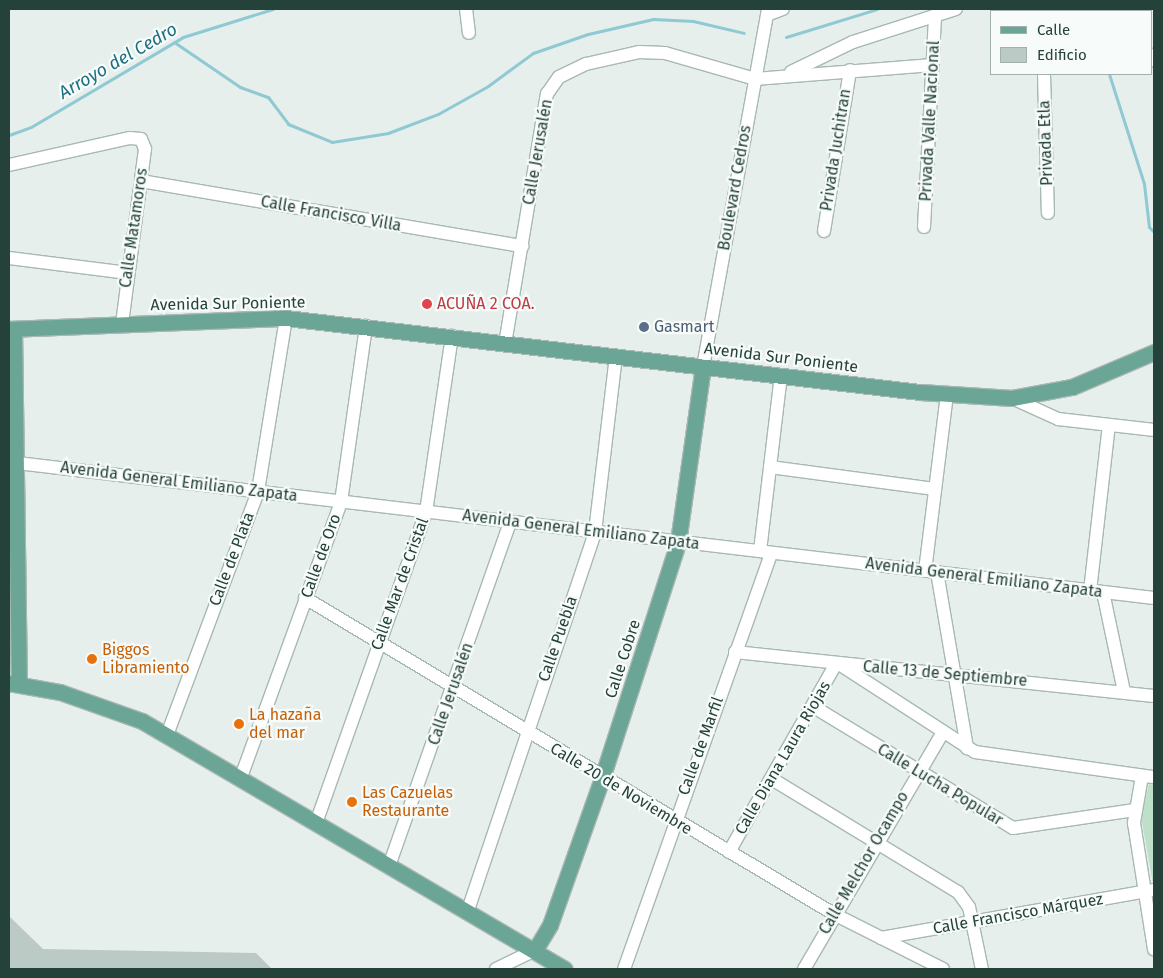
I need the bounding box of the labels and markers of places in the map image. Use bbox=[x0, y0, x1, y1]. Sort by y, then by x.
place label: ACUÑA 2 COA. bbox=[437, 294, 535, 314]
marker: ACUÑA 2 COA. bbox=[421, 298, 433, 310]
place label: Gasmart bbox=[654, 317, 714, 337]
marker: Gasmart bbox=[638, 321, 650, 333]
place label: Biggos Libramiento bbox=[102, 640, 190, 678]
marker: Biggos Libramiento bbox=[86, 653, 98, 665]
place label: La hazaña del mar bbox=[249, 705, 321, 743]
marker: La hazaña del mar bbox=[233, 718, 245, 730]
place label: Las Cazuelas Restaurante bbox=[362, 783, 453, 821]
marker: Las Cazuelas Restaurante bbox=[346, 796, 358, 808]

